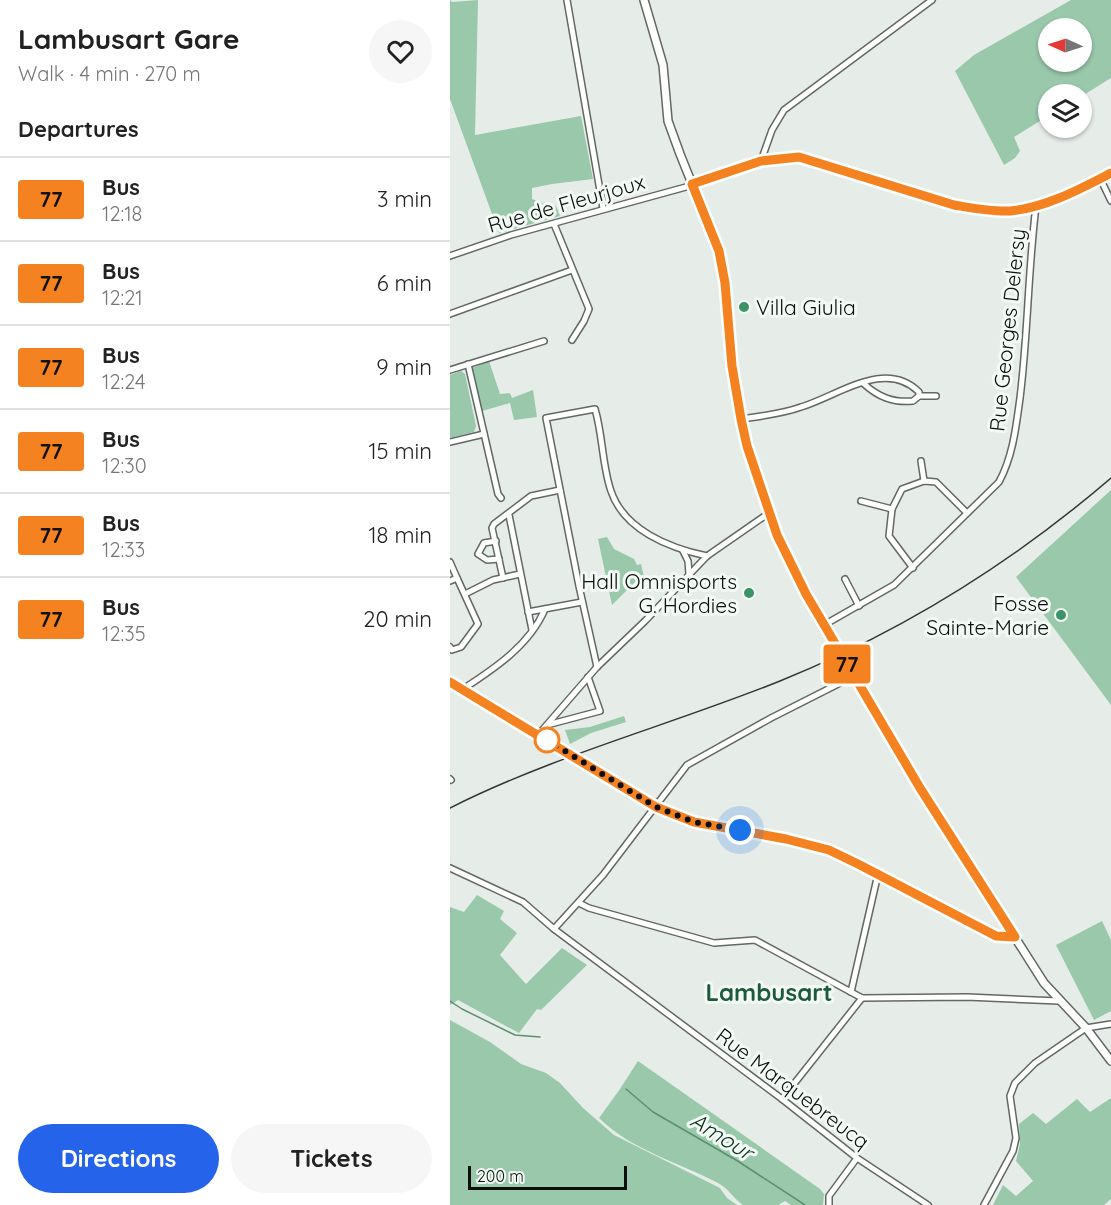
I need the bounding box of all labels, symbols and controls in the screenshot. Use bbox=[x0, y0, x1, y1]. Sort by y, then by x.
north arrow bbox=[1038, 18, 1092, 72]
map controls bbox=[1038, 18, 1092, 138]
button: heart bbox=[369, 20, 432, 83]
text: Lambusart Gare bbox=[18, 21, 239, 56]
text: Walk · 4 min · 270 m bbox=[18, 61, 201, 86]
button: layers bbox=[1038, 84, 1092, 138]
text: Departures bbox=[18, 115, 139, 143]
street label: Rue de Fleurjoux bbox=[484, 168, 648, 238]
text: Bus bbox=[102, 173, 140, 201]
text: 3 min bbox=[377, 185, 432, 213]
text: 77 bbox=[39, 186, 63, 212]
text: 12:18 bbox=[102, 201, 142, 226]
street label: Rue Georges Delersy bbox=[983, 227, 1031, 433]
text: Bus bbox=[102, 257, 140, 285]
text: 6 min bbox=[377, 269, 432, 297]
text: 77 bbox=[39, 270, 63, 296]
text: 12:21 bbox=[102, 285, 143, 310]
place label: Villa Giulia bbox=[756, 294, 856, 320]
marker: Villa Giulia bbox=[737, 300, 751, 314]
text: Bus bbox=[102, 341, 140, 369]
text: 9 min bbox=[376, 353, 432, 381]
text: 77 bbox=[39, 354, 63, 380]
text: 12:24 bbox=[102, 369, 146, 394]
text: Bus bbox=[102, 425, 140, 453]
text: 15 min bbox=[368, 437, 432, 465]
text: 77 bbox=[39, 438, 63, 464]
text: 12:30 bbox=[102, 453, 147, 478]
text: Bus bbox=[102, 509, 140, 537]
text: 18 min bbox=[368, 521, 432, 549]
text: 77 bbox=[39, 522, 63, 548]
text: 12:33 bbox=[102, 537, 145, 562]
place label: Hall Omnisports G. Hordies bbox=[581, 568, 737, 618]
marker: Hall Omnisports G. Hordies bbox=[742, 586, 756, 600]
place label: Fosse Sainte-Marie bbox=[926, 590, 1049, 640]
text: Bus bbox=[102, 593, 140, 621]
text: 20 min bbox=[363, 605, 432, 633]
text: 77 bbox=[39, 606, 63, 632]
marker: Fosse Sainte-Marie bbox=[1054, 608, 1068, 622]
text: 12:35 bbox=[102, 621, 146, 646]
line badge: 77 bbox=[820, 644, 874, 684]
text: 77 bbox=[835, 651, 859, 677]
unlabelled marker bbox=[534, 727, 560, 753]
your location bbox=[725, 815, 755, 845]
district label: Lambusart bbox=[706, 977, 832, 1007]
street label: Rue Marquebreucq bbox=[711, 1022, 875, 1154]
water label: Amour bbox=[686, 1106, 761, 1167]
button: Directions bbox=[18, 1124, 219, 1193]
button: Tickets bbox=[231, 1124, 432, 1193]
scale bar bbox=[468, 1163, 627, 1190]
text: 200 m bbox=[477, 1166, 524, 1186]

